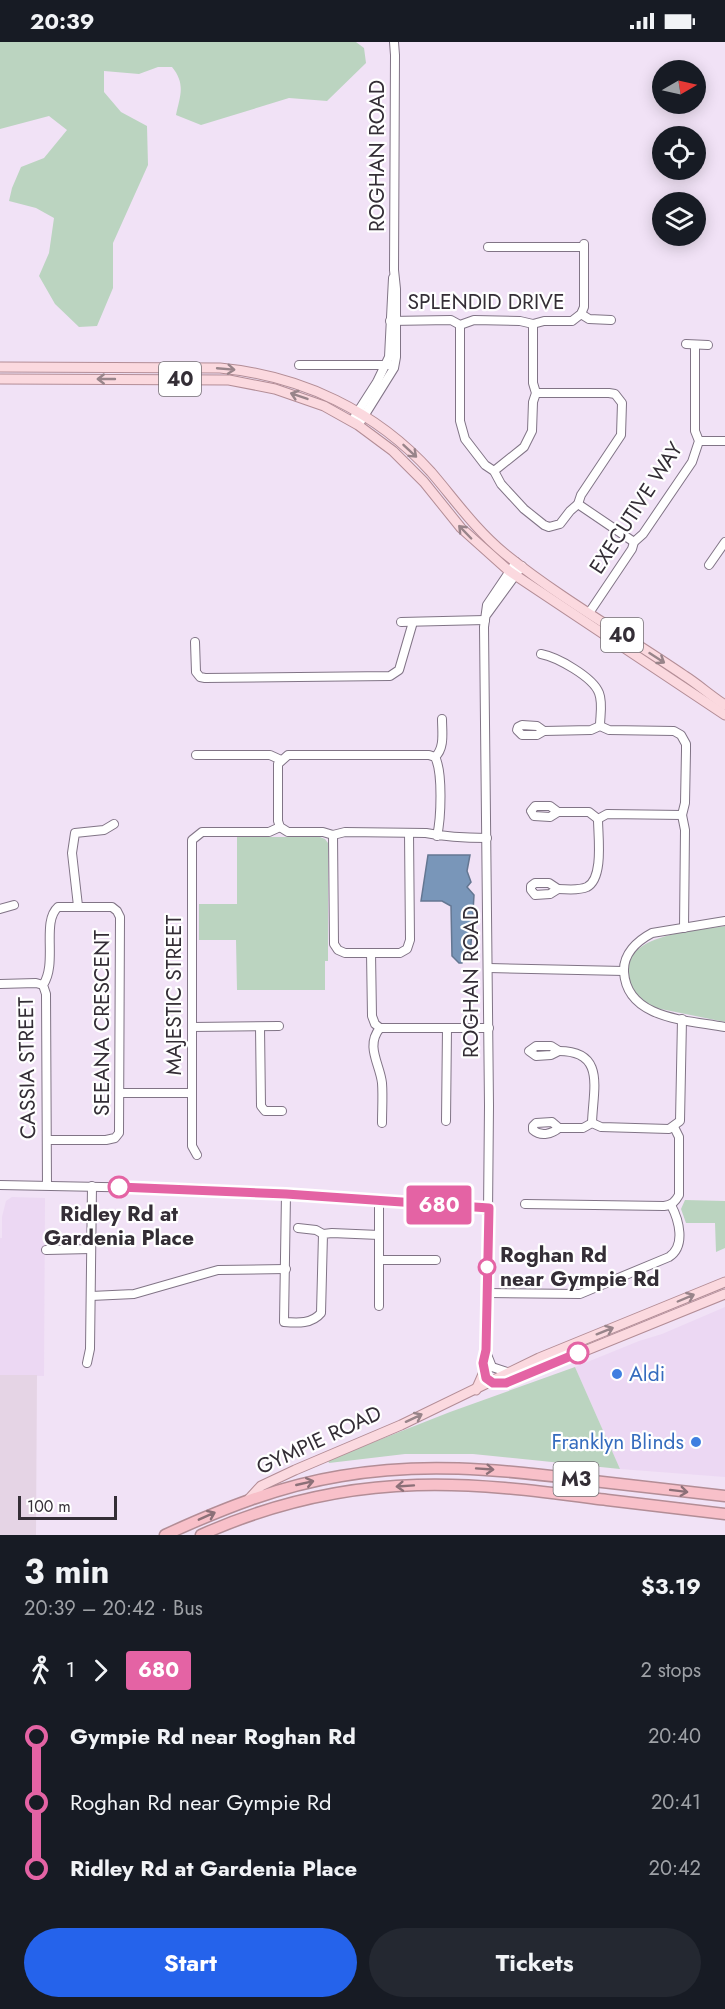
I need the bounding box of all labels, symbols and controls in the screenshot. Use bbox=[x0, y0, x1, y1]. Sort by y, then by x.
text: 20:39 bbox=[30, 5, 94, 37]
north arrow bbox=[652, 60, 706, 114]
map controls bbox=[652, 60, 706, 246]
street label: ROGHAN ROAD bbox=[362, 80, 392, 232]
button: locate bbox=[652, 126, 706, 180]
button: layers bbox=[652, 192, 706, 246]
street label: SPLENDID DRIVE bbox=[408, 287, 564, 317]
road number: 40 bbox=[159, 362, 201, 396]
one-way arrow bbox=[216, 364, 236, 375]
one-way arrow bbox=[97, 373, 117, 385]
one-way arrow bbox=[290, 390, 309, 401]
street label: EXECUTIVE WAY bbox=[582, 436, 690, 580]
one-way arrow bbox=[403, 444, 418, 458]
one-way arrow bbox=[458, 524, 472, 539]
road number: 40 bbox=[601, 618, 643, 652]
one-way arrow bbox=[649, 651, 666, 664]
street label: ROGHAN ROAD bbox=[456, 906, 486, 1058]
street label: MAJESTIC STREET bbox=[159, 915, 189, 1075]
street label: SEEANA CRESCENT bbox=[87, 930, 117, 1116]
street label: CASSIA STREET bbox=[11, 996, 43, 1139]
marker: Ridley Rd at Gardenia Place bbox=[108, 1176, 130, 1198]
line badge: 680 bbox=[404, 1186, 474, 1224]
text: 680 bbox=[418, 1190, 460, 1220]
place label: Ridley Rd at Gardenia Place bbox=[44, 1199, 194, 1253]
place label: Roghan Rd near Gympie Rd bbox=[500, 1240, 660, 1294]
marker: Roghan Rd near Gympie Rd bbox=[478, 1258, 496, 1276]
one-way arrow bbox=[677, 1292, 695, 1303]
one-way arrow bbox=[595, 1325, 614, 1336]
unlabelled marker bbox=[567, 1342, 589, 1364]
place label: Aldi bbox=[629, 1359, 665, 1389]
marker: Aldi bbox=[610, 1367, 624, 1381]
street label: GYMPIE ROAD bbox=[252, 1398, 386, 1482]
one-way arrow bbox=[404, 1412, 422, 1424]
place label: Franklyn Blinds bbox=[551, 1427, 684, 1457]
marker: Franklyn Blinds bbox=[689, 1435, 703, 1449]
road number: M3 bbox=[554, 1462, 598, 1496]
one-way arrow bbox=[474, 1464, 494, 1475]
one-way arrow bbox=[296, 1477, 315, 1489]
one-way arrow bbox=[396, 1480, 415, 1491]
one-way arrow bbox=[668, 1486, 688, 1497]
scale bar bbox=[18, 1493, 117, 1520]
text: 100 m bbox=[27, 1495, 71, 1518]
one-way arrow bbox=[197, 1510, 215, 1521]
text: 3 min bbox=[24, 1548, 110, 1595]
text: $3.19 bbox=[641, 1570, 701, 1602]
text: 20:39 – 20:42 · Bus bbox=[24, 1594, 203, 1623]
icon: walk bbox=[24, 1654, 57, 1687]
icon: forward bbox=[84, 1654, 117, 1687]
text: 680 bbox=[138, 1655, 179, 1685]
text: 1 bbox=[66, 1656, 75, 1685]
text: 2 stops bbox=[640, 1656, 701, 1685]
text: Gympie Rd near Roghan Rd bbox=[70, 1720, 356, 1752]
text: 20:40 bbox=[648, 1722, 701, 1751]
text: Roghan Rd near Gympie Rd bbox=[70, 1786, 332, 1818]
text: 20:41 bbox=[651, 1788, 701, 1817]
text: Ridley Rd at Gardenia Place bbox=[70, 1852, 357, 1884]
text: 20:42 bbox=[649, 1854, 701, 1883]
button: Start bbox=[24, 1928, 357, 1997]
button: Tickets bbox=[369, 1928, 701, 1997]

